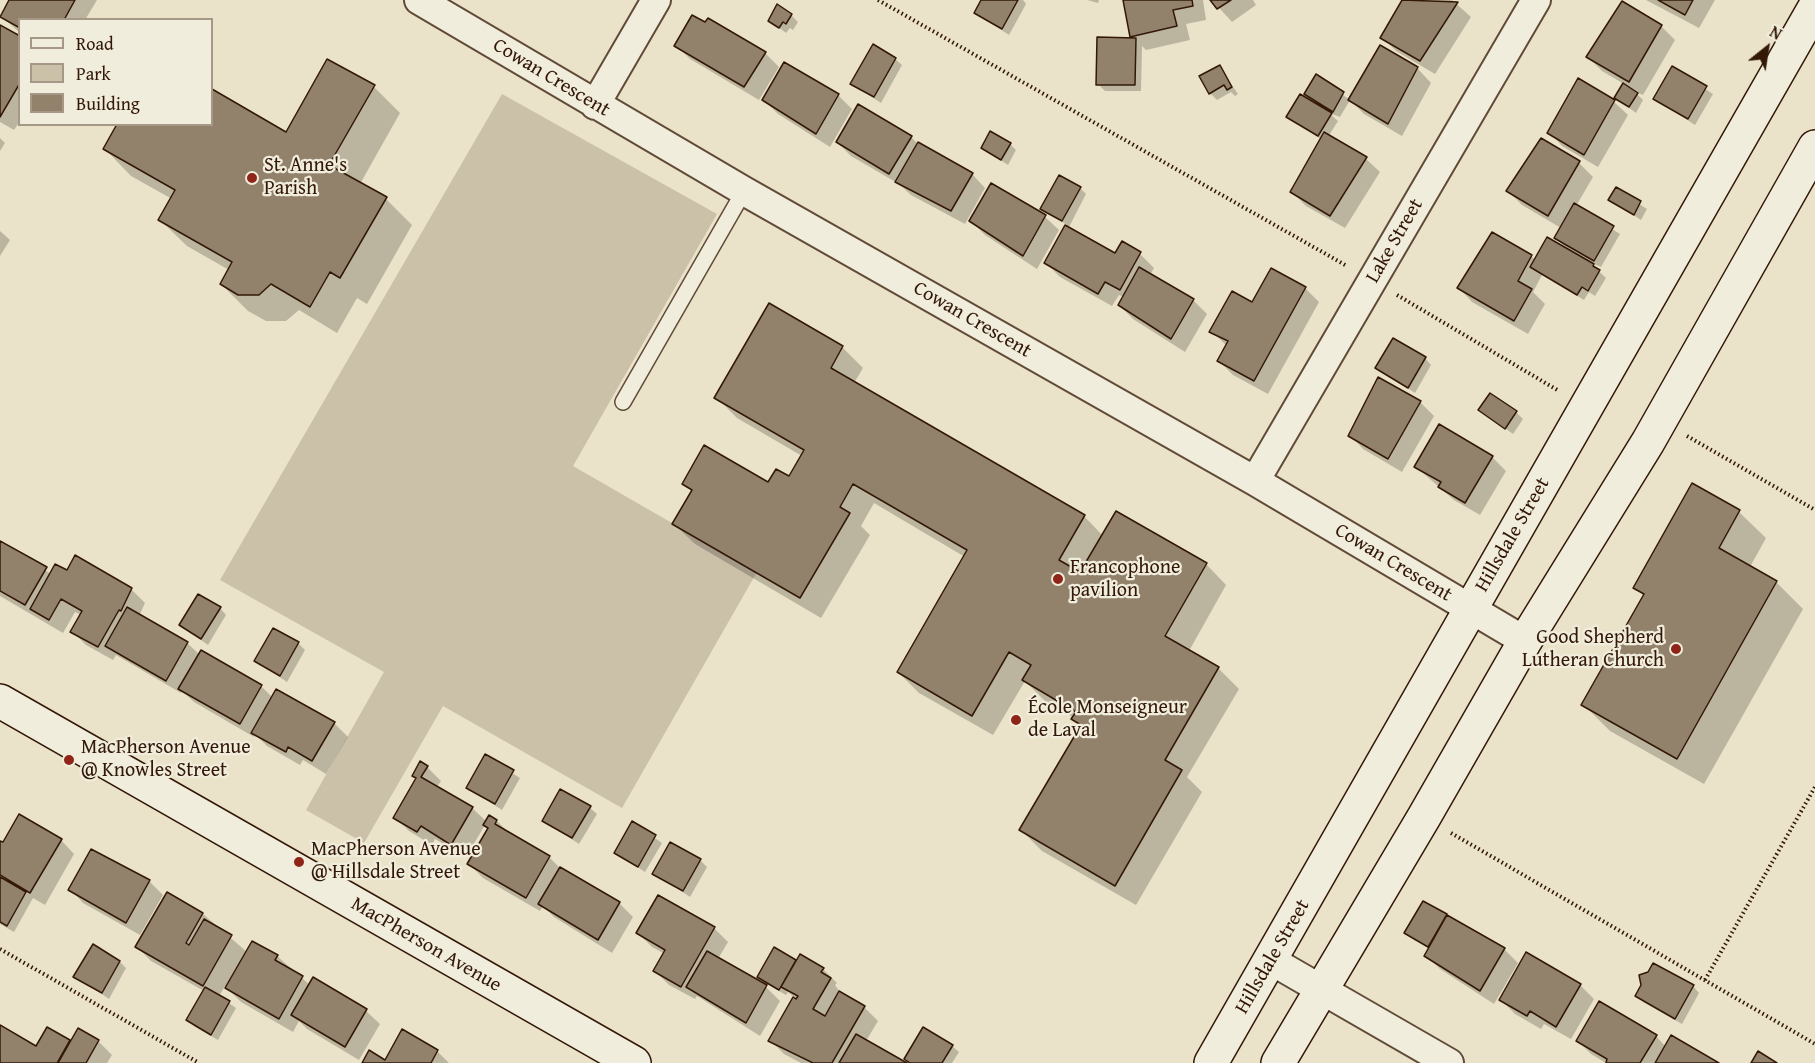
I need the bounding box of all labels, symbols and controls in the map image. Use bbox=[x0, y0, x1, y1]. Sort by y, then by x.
legend bbox=[18, 18, 213, 126]
north arrow bbox=[1737, 18, 1797, 78]
text: N bbox=[1765, 19, 1787, 45]
text: Road bbox=[76, 30, 114, 57]
street label: Cowan Crescent bbox=[488, 34, 614, 122]
text: Park bbox=[76, 60, 111, 87]
text: Building bbox=[76, 90, 140, 117]
place label: St. Anne's Parish bbox=[264, 154, 347, 201]
marker: St. Anne's Parish bbox=[245, 171, 259, 185]
street label: Lake Street bbox=[1361, 195, 1429, 287]
street label: Cowan Crescent bbox=[909, 276, 1035, 364]
street label: Hillsdale Street bbox=[1471, 473, 1555, 597]
street label: Cowan Crescent bbox=[1330, 519, 1456, 607]
place label: Francophone pavilion bbox=[1070, 556, 1180, 603]
marker: Francophone pavilion bbox=[1051, 572, 1065, 586]
place label: Good Shepherd Lutheran Church bbox=[1522, 626, 1664, 673]
marker: Good Shepherd Lutheran Church bbox=[1669, 642, 1683, 656]
place label: École Monseigneur de Laval bbox=[1028, 696, 1187, 743]
marker: École Monseigneur de Laval bbox=[1009, 713, 1023, 727]
place label: MacPherson Avenue @ Knowles Street bbox=[81, 736, 251, 783]
marker: MacPherson Avenue @ Knowles Street bbox=[62, 753, 76, 767]
place label: MacPherson Avenue @ Hillsdale Street bbox=[311, 838, 481, 885]
marker: MacPherson Avenue @ Hillsdale Street bbox=[292, 855, 306, 869]
street label: MacPherson Avenue bbox=[347, 892, 505, 998]
street label: Hillsdale Street bbox=[1231, 895, 1315, 1019]

